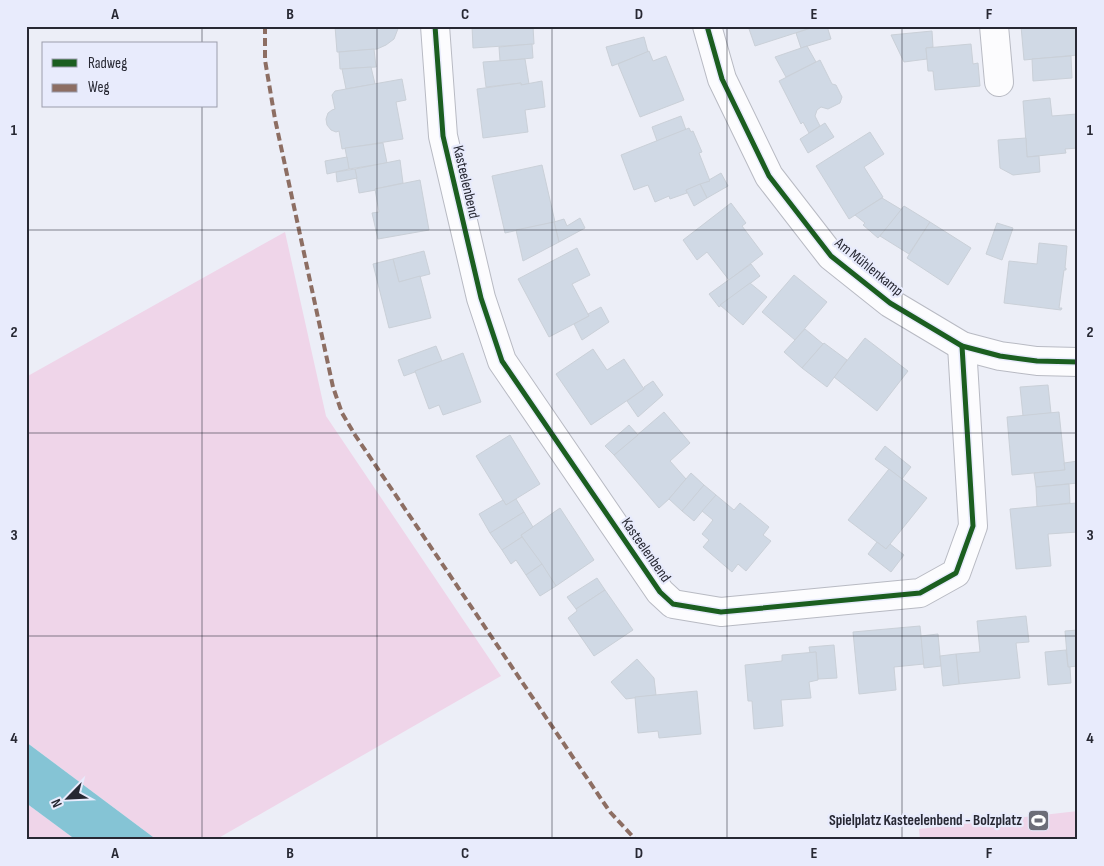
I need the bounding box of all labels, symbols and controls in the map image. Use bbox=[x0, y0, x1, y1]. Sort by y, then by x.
text: A bbox=[110, 5, 119, 24]
text: B bbox=[286, 5, 294, 24]
text: C bbox=[461, 5, 469, 24]
text: D bbox=[635, 5, 643, 24]
text: E bbox=[811, 5, 818, 24]
text: F bbox=[986, 5, 993, 24]
legend bbox=[42, 42, 218, 108]
text: Radweg bbox=[88, 54, 127, 73]
text: Weg bbox=[88, 78, 110, 97]
text: 1 bbox=[11, 121, 18, 140]
text: 1 bbox=[1087, 121, 1094, 140]
street label: Kasteelenbend bbox=[448, 144, 484, 220]
street label: Am Mühlenkamp bbox=[830, 233, 907, 300]
text: 2 bbox=[10, 323, 18, 342]
text: 2 bbox=[1086, 323, 1094, 342]
street label: Kasteelenbend bbox=[617, 514, 675, 586]
text: 3 bbox=[10, 526, 18, 545]
text: 3 bbox=[1086, 526, 1094, 545]
text: 4 bbox=[10, 729, 18, 748]
text: 4 bbox=[1086, 729, 1094, 748]
north arrow bbox=[42, 774, 92, 824]
text: N bbox=[47, 796, 66, 810]
sports icon: Spielplatz Kasteelenbend - Bolzplatz bbox=[1026, 808, 1050, 832]
place label: Spielplatz Kasteelenbend - Bolzplatz bbox=[829, 811, 1022, 830]
text: A bbox=[110, 844, 119, 863]
text: B bbox=[286, 844, 294, 863]
text: C bbox=[461, 844, 469, 863]
text: D bbox=[635, 844, 643, 863]
text: E bbox=[811, 844, 818, 863]
text: F bbox=[986, 844, 993, 863]

